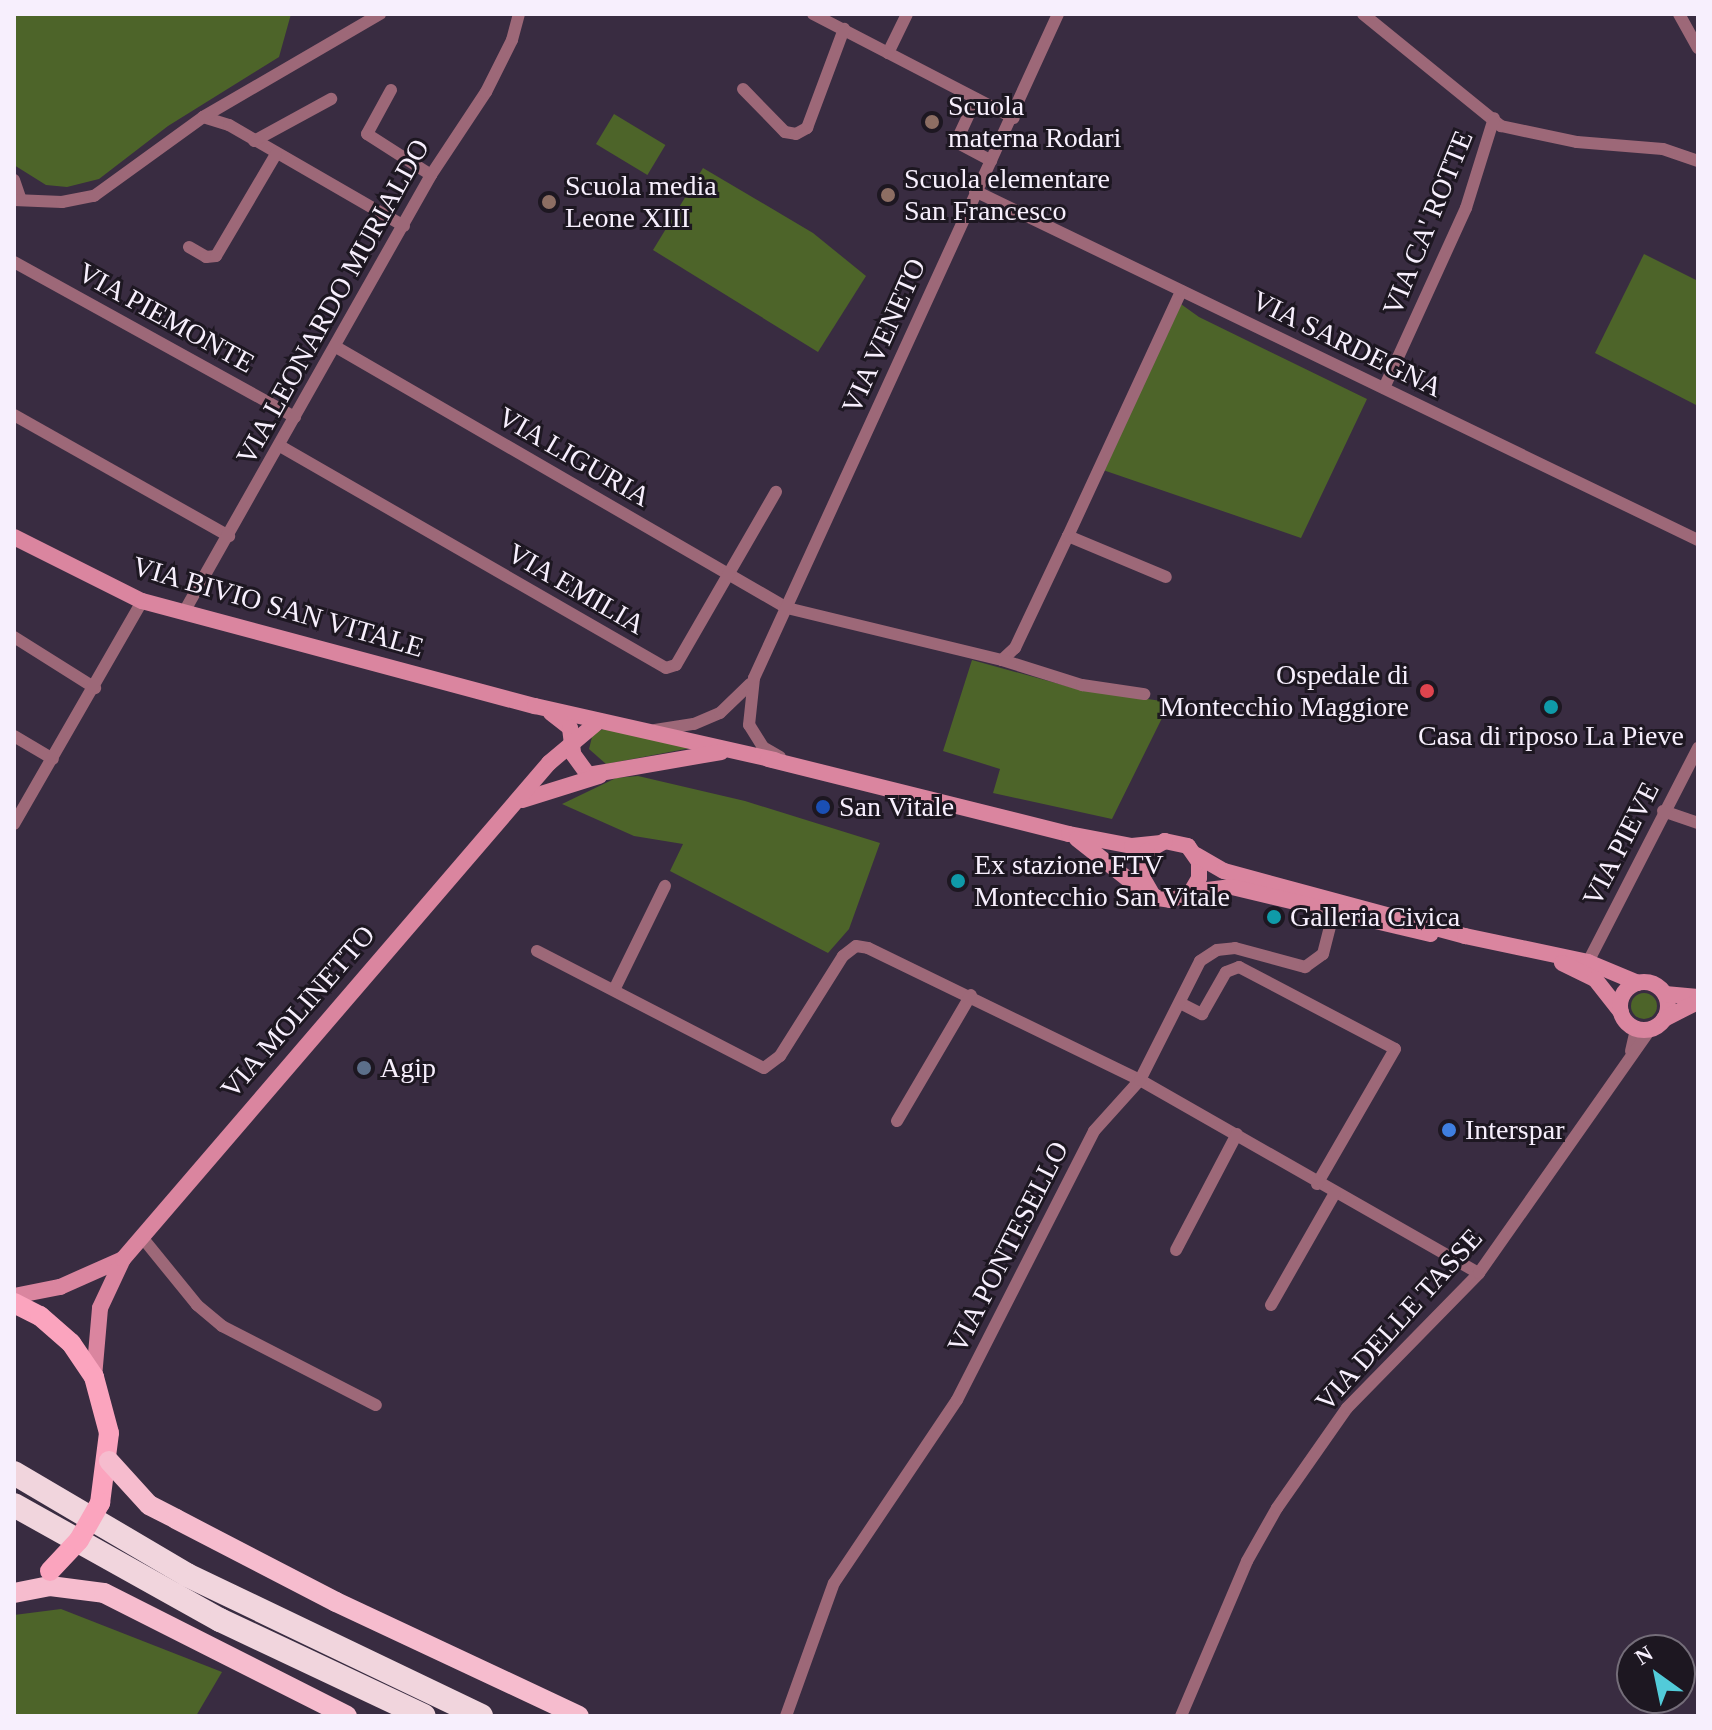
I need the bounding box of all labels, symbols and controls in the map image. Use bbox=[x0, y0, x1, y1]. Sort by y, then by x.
place label: Scuola materna Rodari bbox=[948, 89, 1121, 155]
marker: Scuola materna Rodari bbox=[923, 113, 941, 131]
street label: VIA CA' ROTTE bbox=[1375, 125, 1481, 321]
street label: VIA LEONARDO MURIALDO bbox=[229, 133, 437, 471]
place label: Scuola elementare San Francesco bbox=[904, 162, 1110, 228]
place label: Scuola media Leone XIII bbox=[565, 169, 717, 235]
marker: Scuola elementare San Francesco bbox=[879, 186, 897, 204]
marker: Scuola media Leone XIII bbox=[540, 193, 558, 211]
street label: VIA VENETO bbox=[834, 252, 934, 420]
street label: VIA PIEMONTE bbox=[71, 255, 261, 381]
street label: VIA SARDEGNA bbox=[1246, 283, 1448, 405]
street label: VIA LIGURIA bbox=[491, 399, 657, 515]
street label: VIA EMILIA bbox=[501, 536, 651, 642]
street label: VIA BIVIO SAN VITALE bbox=[128, 549, 428, 665]
place label: Ospedale di Montecchio Maggiore bbox=[1159, 658, 1409, 724]
marker: Ospedale di Montecchio Maggiore bbox=[1416, 680, 1438, 702]
marker: Casa di riposo La Pieve bbox=[1542, 698, 1560, 716]
place label: Casa di riposo La Pieve bbox=[1418, 719, 1684, 753]
street label: VIA PIEVE bbox=[1575, 776, 1667, 912]
place label: San Vitale bbox=[839, 790, 955, 824]
marker: San Vitale bbox=[814, 798, 832, 816]
place label: Ex stazione FTV Montecchio San Vitale bbox=[974, 848, 1230, 914]
marker: Ex stazione FTV Montecchio San Vitale bbox=[949, 872, 967, 890]
place label: Galleria Civica bbox=[1290, 900, 1460, 934]
marker: Galleria Civica bbox=[1265, 908, 1283, 926]
street label: VIA MOLINETTO bbox=[213, 918, 383, 1106]
place label: Agip bbox=[380, 1051, 436, 1085]
marker: Agip bbox=[355, 1059, 373, 1077]
place label: Interspar bbox=[1465, 1113, 1565, 1147]
marker: Interspar bbox=[1440, 1121, 1458, 1139]
street label: VIA PONTESELLO bbox=[940, 1135, 1076, 1359]
street label: VIA DELLE TASSE bbox=[1308, 1221, 1490, 1419]
north arrow bbox=[1616, 1634, 1696, 1714]
text: N bbox=[1630, 1640, 1657, 1670]

